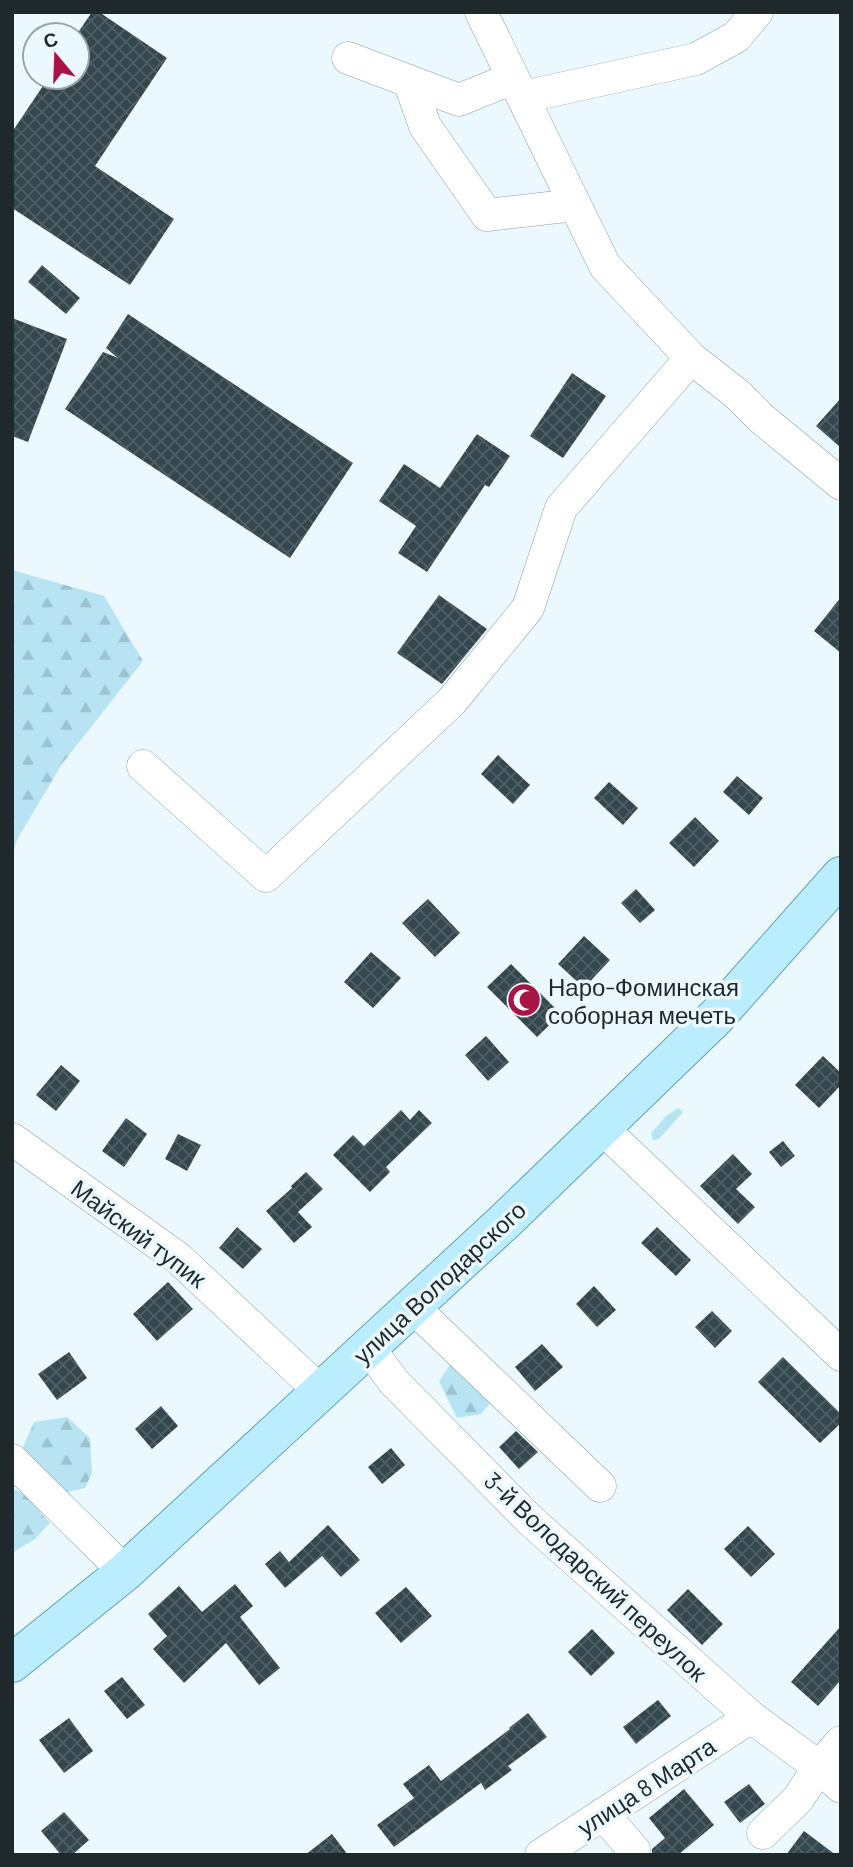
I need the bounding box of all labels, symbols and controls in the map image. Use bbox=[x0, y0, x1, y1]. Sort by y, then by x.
north arrow bbox=[21, 21, 91, 91]
text: С bbox=[40, 26, 61, 53]
place label: Наро-Фоминская соборная мечеть bbox=[548, 972, 739, 1029]
mosque icon: Наро-Фоминская соборная мечеть bbox=[505, 981, 543, 1019]
street label: Майский тупик bbox=[66, 1173, 213, 1293]
street label: улица Володарского bbox=[347, 1195, 531, 1369]
street label: 3-й Володарский переулок bbox=[479, 1465, 713, 1687]
street label: улица 8 Марта bbox=[572, 1730, 721, 1841]

